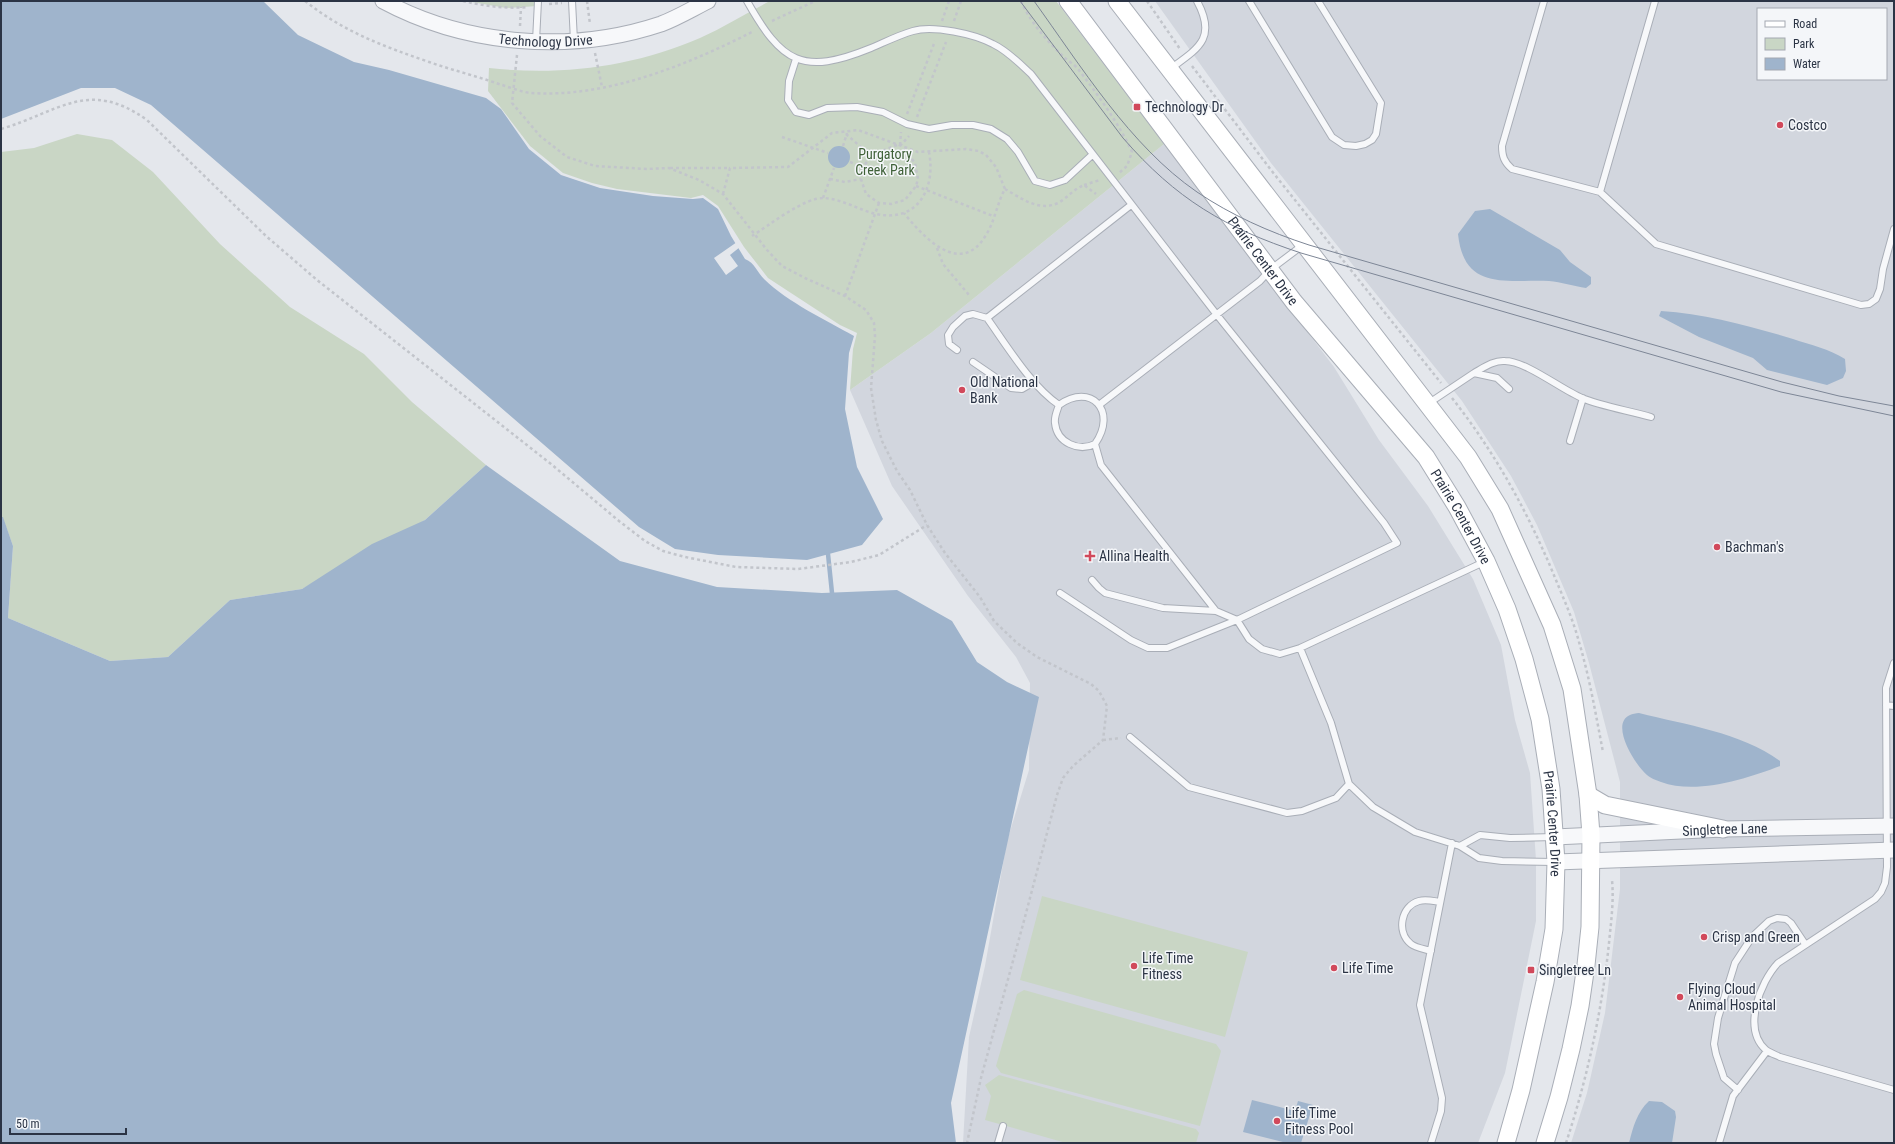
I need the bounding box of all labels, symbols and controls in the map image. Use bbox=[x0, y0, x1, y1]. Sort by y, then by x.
legend bbox=[1757, 8, 1887, 80]
text: Road bbox=[1793, 17, 1817, 31]
street label: Technology Drive bbox=[497, 30, 594, 50]
text: Park bbox=[1793, 37, 1815, 51]
text: Water bbox=[1793, 57, 1821, 71]
place label: Technology Dr bbox=[1145, 99, 1224, 115]
marker: Technology Dr bbox=[1132, 102, 1142, 112]
place label: Costco bbox=[1788, 117, 1827, 133]
marker: Costco bbox=[1775, 120, 1785, 130]
park label: Purgatory Creek Park bbox=[855, 146, 916, 178]
street label: Prairie Center Drive bbox=[1225, 214, 1302, 309]
place label: Old National Bank bbox=[970, 374, 1038, 406]
marker: Old National Bank bbox=[957, 385, 967, 395]
street label: Prairie Center Drive bbox=[1428, 466, 1494, 567]
place label: Bachman's bbox=[1725, 539, 1784, 555]
marker: Bachman's bbox=[1712, 542, 1722, 552]
place label: Allina Health bbox=[1099, 548, 1169, 564]
marker: Allina Health bbox=[1084, 550, 1096, 562]
street label: Prairie Center Drive bbox=[1540, 770, 1564, 877]
street label: Singletree Lane bbox=[1682, 820, 1768, 839]
place label: Crisp and Green bbox=[1712, 929, 1800, 945]
marker: Crisp and Green bbox=[1699, 932, 1709, 942]
place label: Life Time Fitness bbox=[1142, 950, 1194, 982]
place label: Life Time bbox=[1342, 960, 1394, 976]
marker: Life Time Fitness bbox=[1129, 961, 1139, 971]
place label: Singletree Ln bbox=[1539, 962, 1611, 978]
marker: Life Time bbox=[1329, 963, 1339, 973]
marker: Singletree Ln bbox=[1526, 965, 1536, 975]
place label: Flying Cloud Animal Hospital bbox=[1688, 981, 1776, 1013]
marker: Flying Cloud Animal Hospital bbox=[1675, 992, 1685, 1002]
place label: Life Time Fitness Pool bbox=[1285, 1105, 1353, 1137]
scale bar bbox=[10, 1110, 126, 1136]
marker: Life Time Fitness Pool bbox=[1272, 1116, 1282, 1126]
text: 50 m bbox=[16, 1117, 40, 1131]

